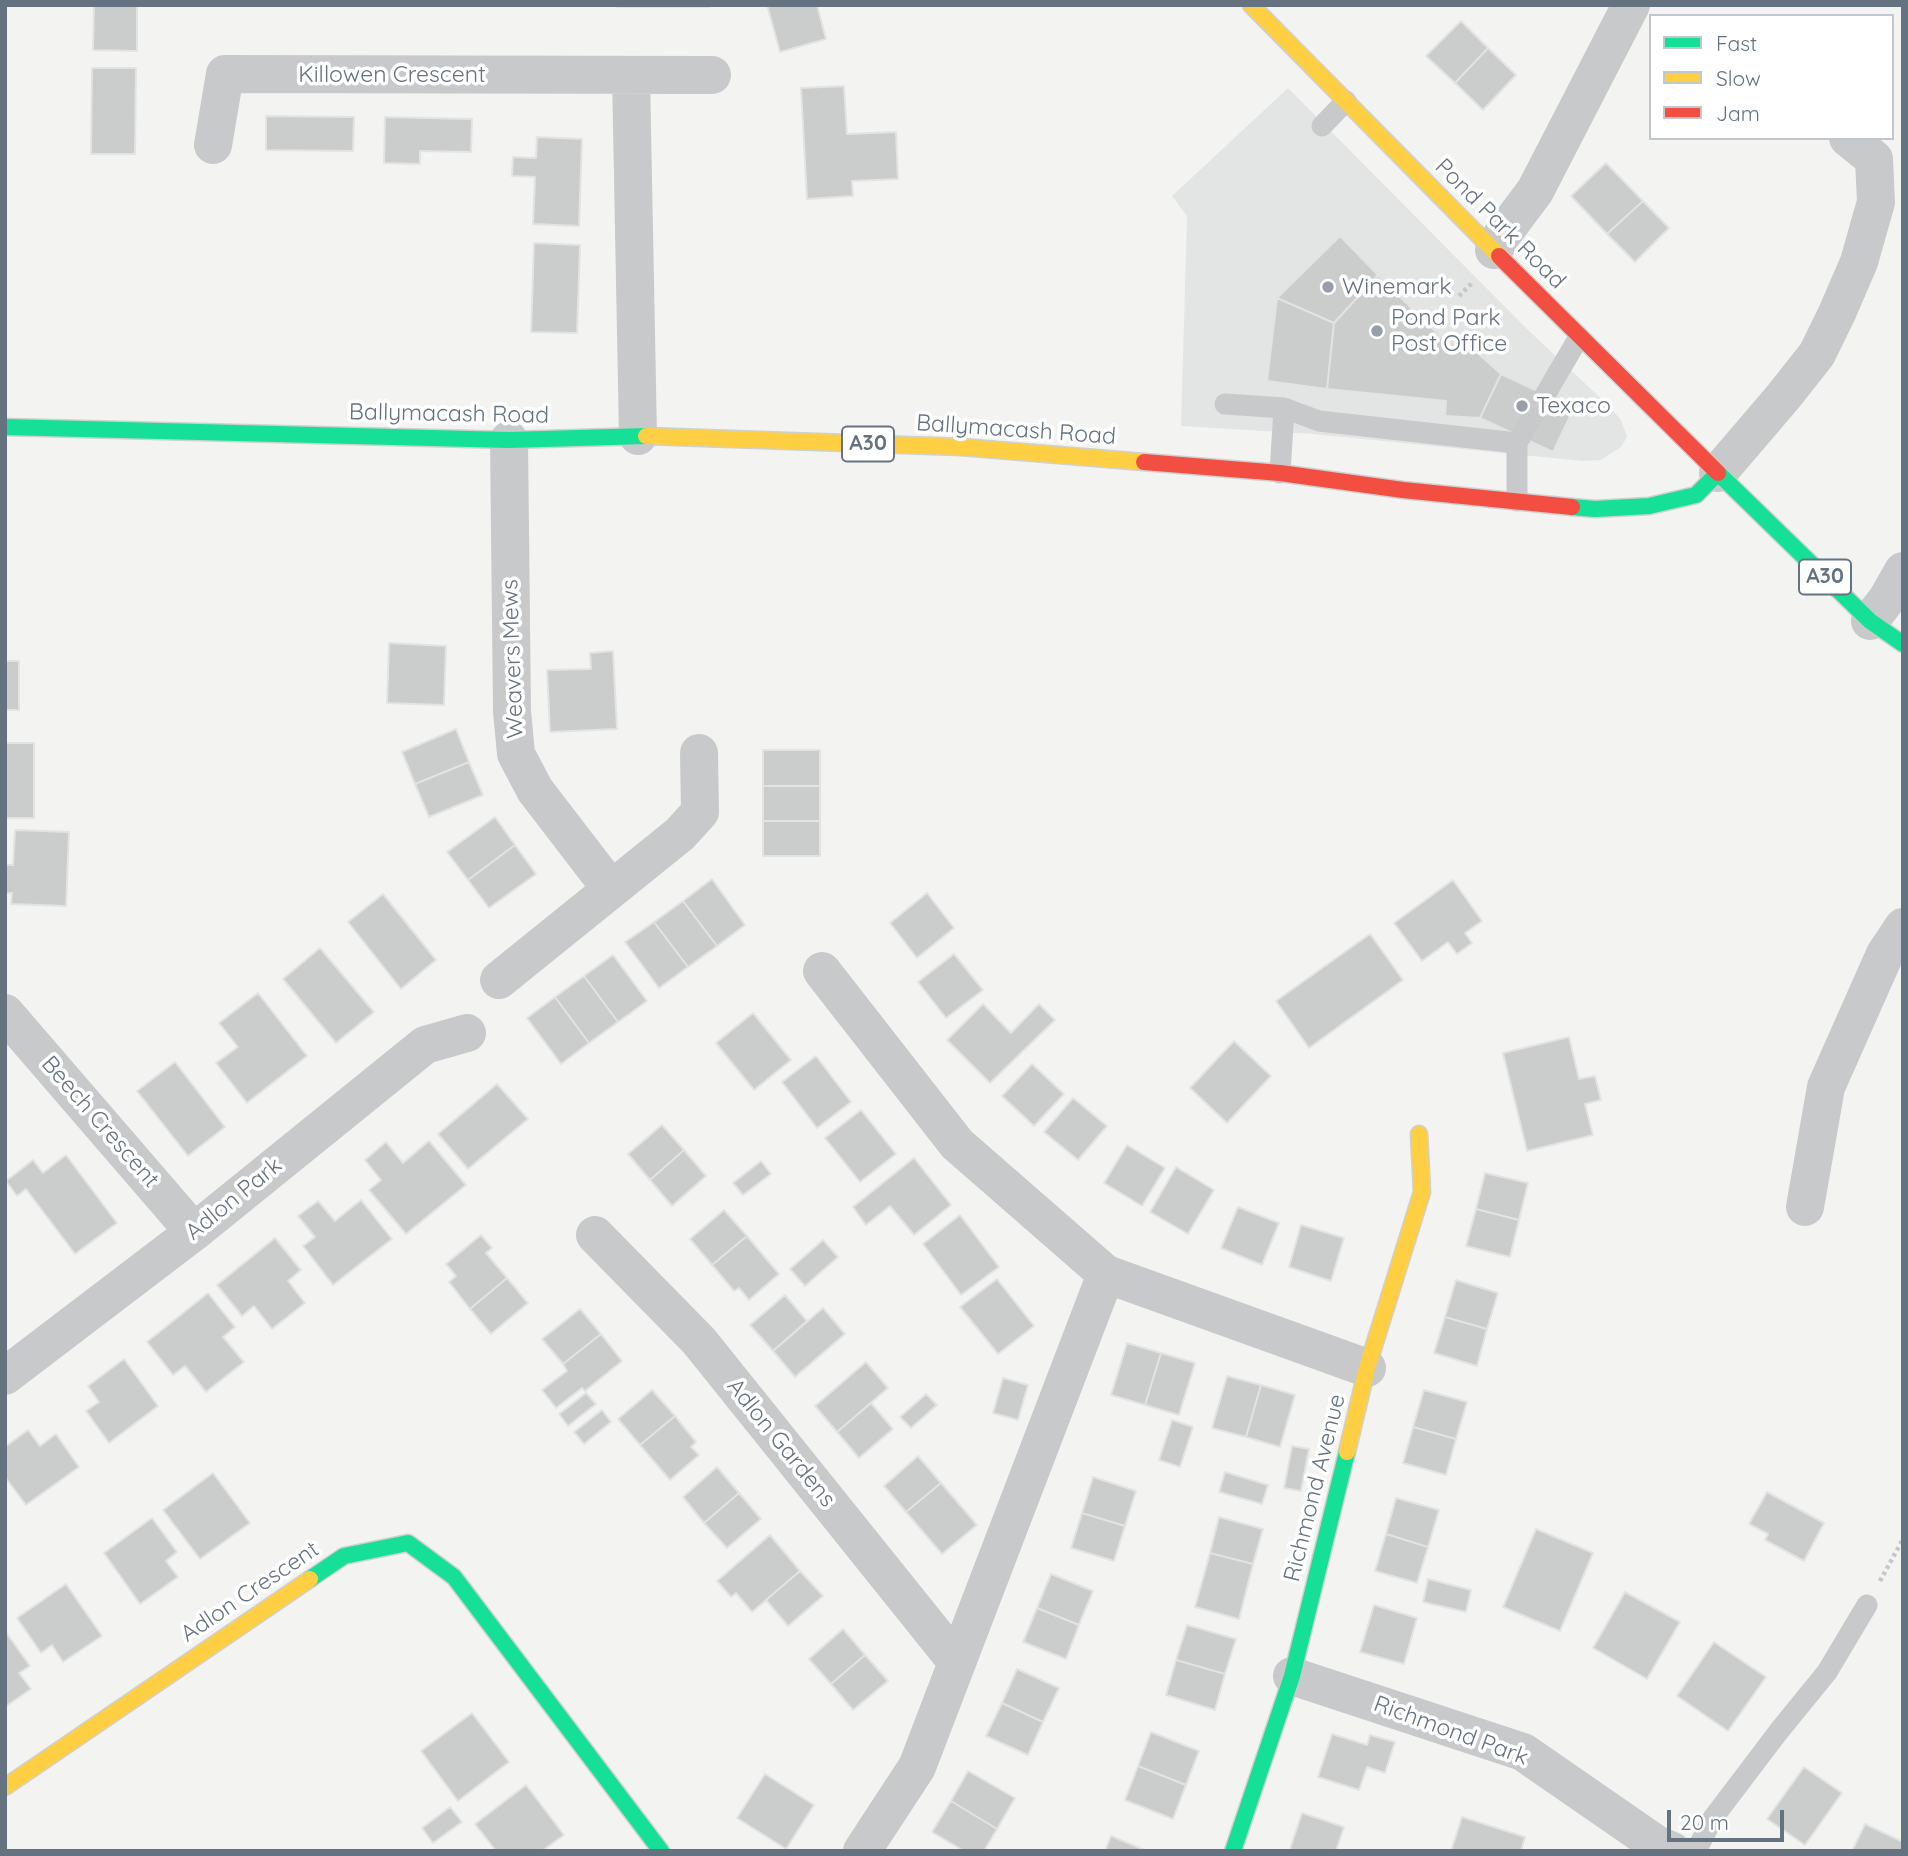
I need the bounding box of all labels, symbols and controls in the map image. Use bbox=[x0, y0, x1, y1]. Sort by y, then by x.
legend bbox=[1649, 14, 1894, 140]
text: Fast bbox=[1716, 30, 1757, 56]
street label: Killowen Crescent bbox=[298, 61, 486, 89]
text: Slow bbox=[1716, 65, 1761, 91]
text: Jam bbox=[1716, 100, 1760, 126]
street label: Pond Park Road bbox=[1429, 153, 1571, 295]
place label: Winemark bbox=[1342, 273, 1452, 301]
marker: Winemark bbox=[1320, 279, 1336, 295]
place label: Pond Park Post Office bbox=[1391, 304, 1507, 358]
marker: Pond Park Post Office bbox=[1369, 323, 1385, 339]
place label: Texaco bbox=[1536, 392, 1611, 420]
street label: Ballymacash Road bbox=[349, 398, 549, 430]
marker: Texaco bbox=[1514, 398, 1530, 414]
street label: Ballymacash Road bbox=[915, 409, 1117, 451]
road number: A30 bbox=[842, 426, 894, 462]
road number: A30 bbox=[1799, 560, 1851, 594]
street label: Weavers Mews bbox=[496, 579, 530, 739]
street label: Beech Crescent bbox=[35, 1051, 165, 1193]
street label: Adlon Park bbox=[180, 1152, 288, 1246]
street label: Adlon Gardens bbox=[721, 1373, 841, 1513]
street label: Richmond Avenue bbox=[1278, 1391, 1352, 1585]
street label: Adlon Crescent bbox=[176, 1536, 324, 1648]
street label: Richmond Park bbox=[1370, 1690, 1532, 1772]
scale bar bbox=[1670, 1797, 1787, 1841]
text: 20 m bbox=[1680, 1809, 1729, 1835]

